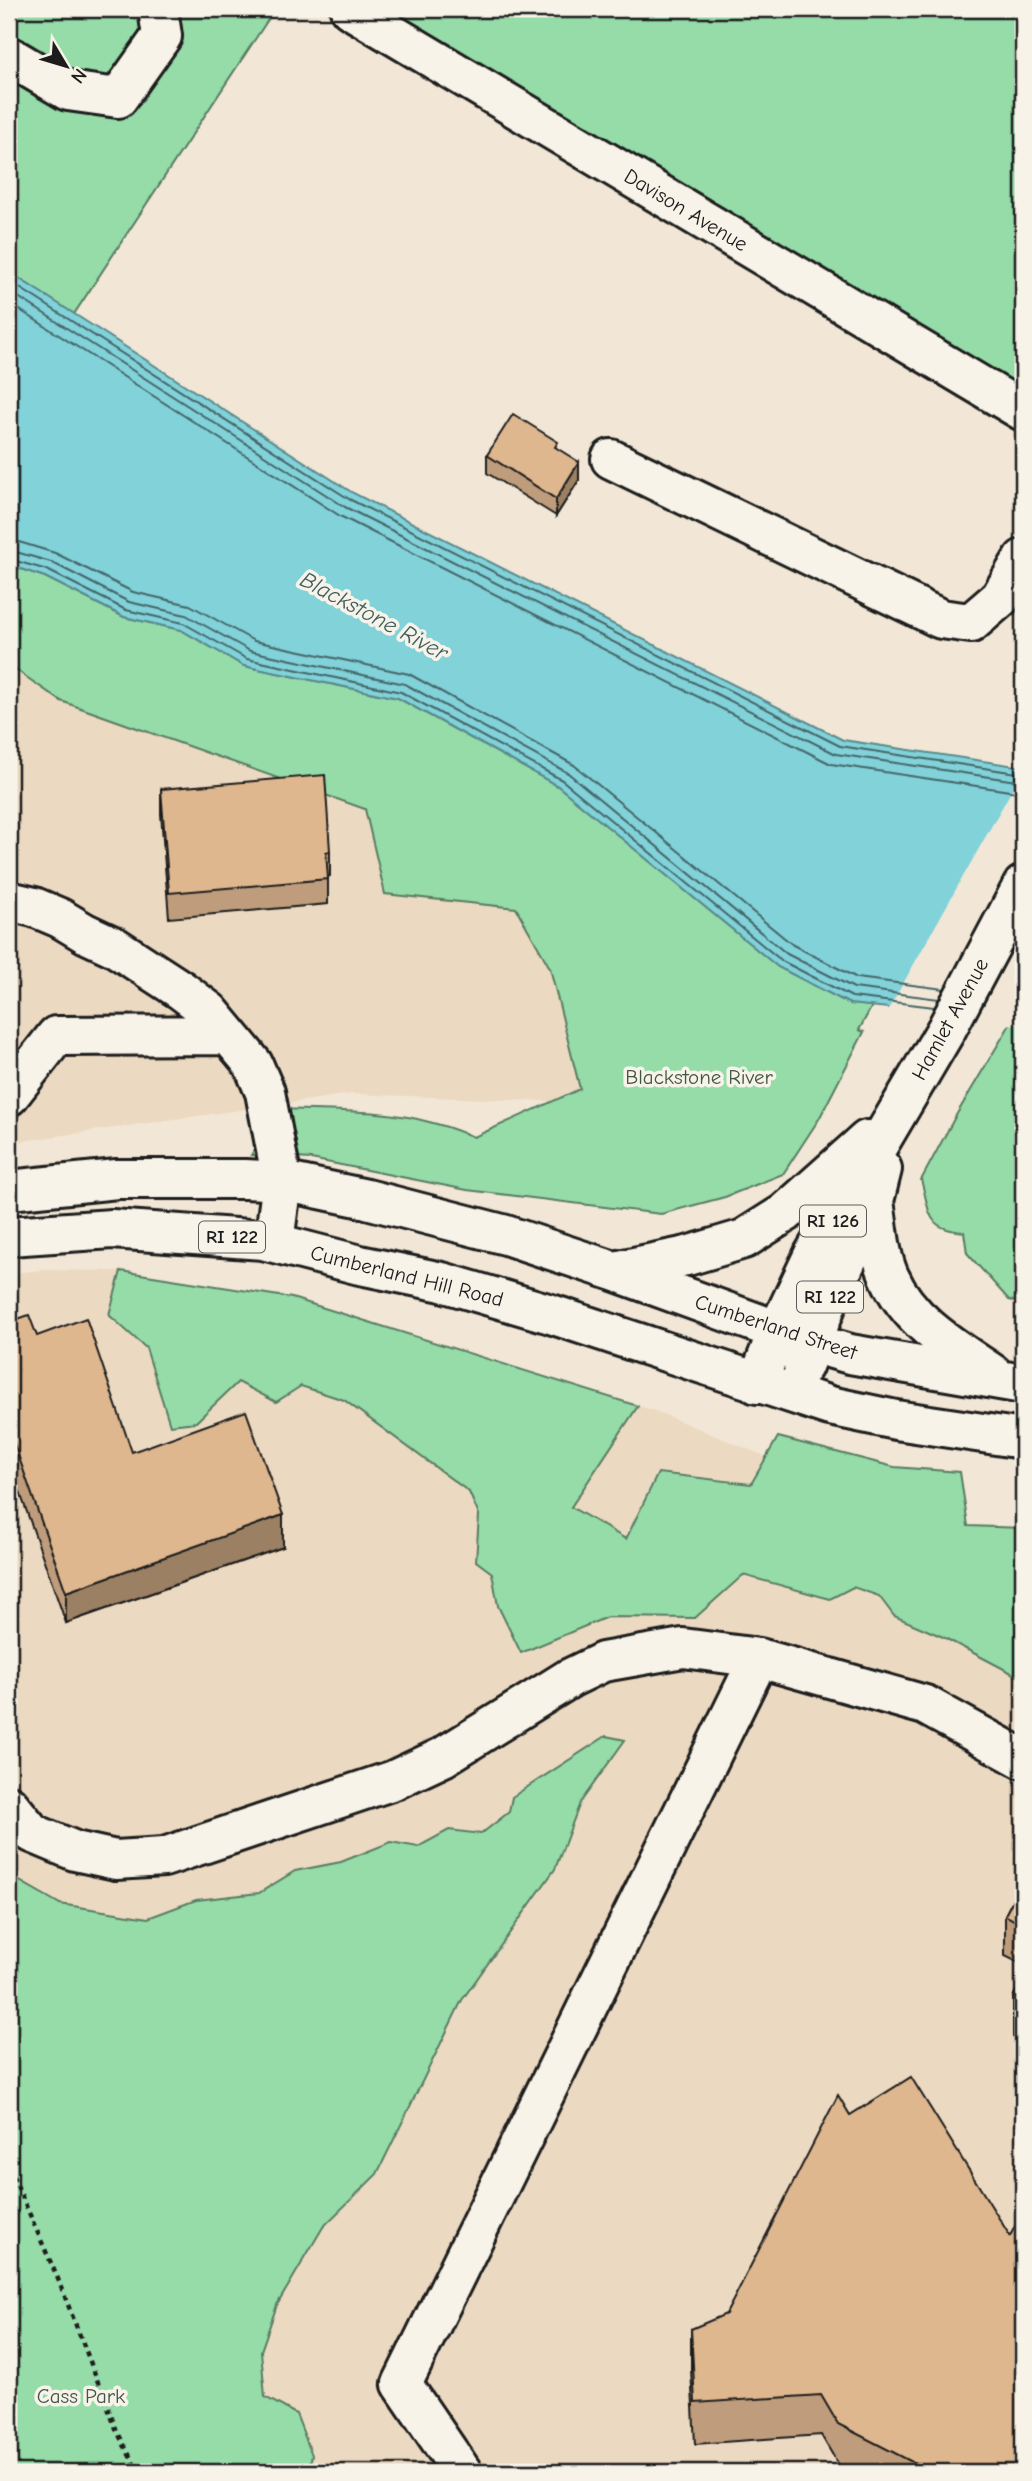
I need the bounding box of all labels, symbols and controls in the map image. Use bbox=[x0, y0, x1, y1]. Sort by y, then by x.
north arrow bbox=[32, 32, 102, 102]
text: N bbox=[66, 64, 91, 88]
street label: Davison Avenue bbox=[620, 164, 752, 256]
water label: Blackstone River bbox=[296, 566, 453, 667]
street label: Hamlet Avenue bbox=[907, 954, 993, 1084]
park label: Blackstone River bbox=[625, 1065, 773, 1089]
road number: RI 126 bbox=[800, 1205, 866, 1236]
road number: RI 122 bbox=[199, 1222, 265, 1252]
street label: Cumberland Hill Road bbox=[308, 1240, 506, 1312]
road number: RI 122 bbox=[797, 1282, 863, 1312]
street label: Cumberland Street bbox=[692, 1289, 861, 1365]
park label: Cass Park bbox=[37, 2384, 125, 2408]

